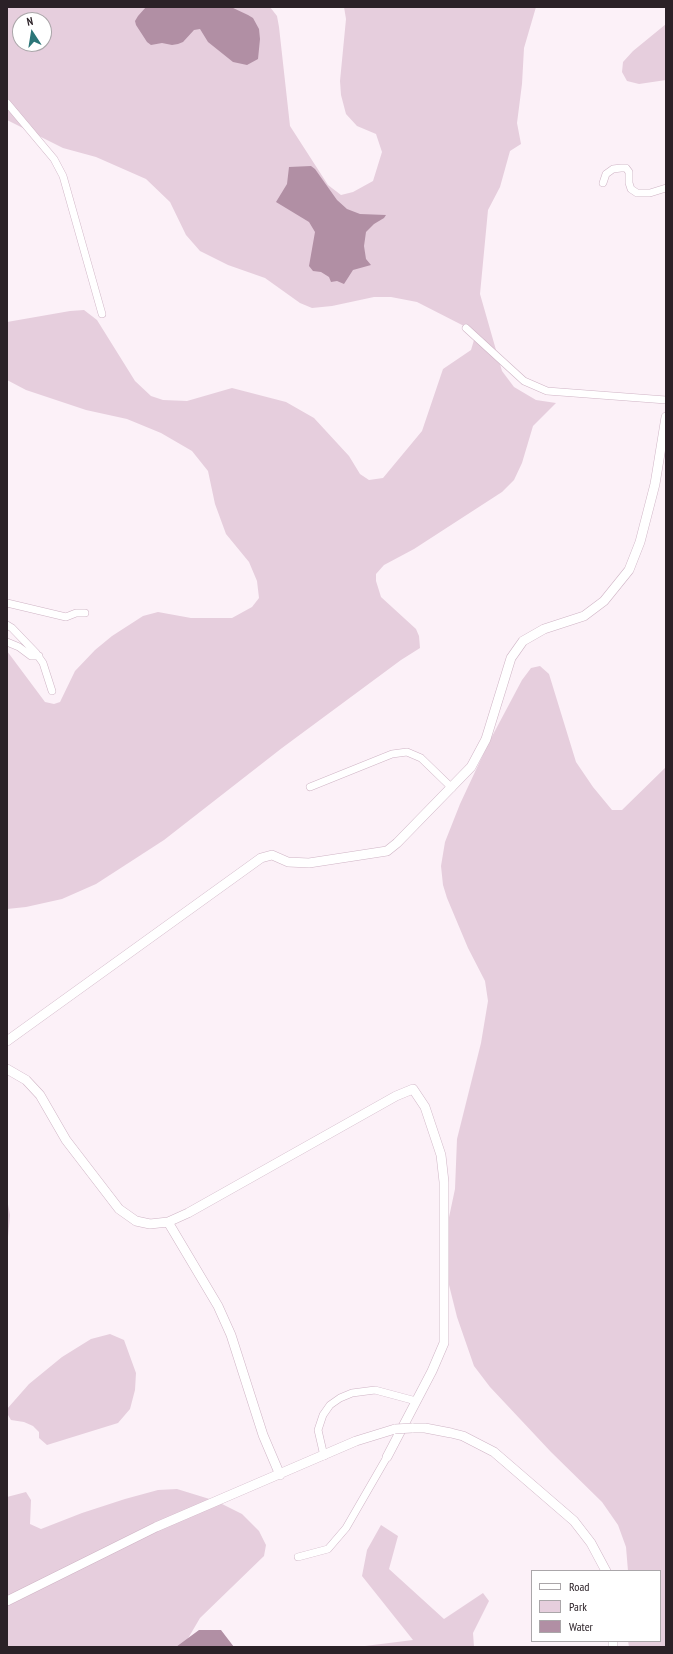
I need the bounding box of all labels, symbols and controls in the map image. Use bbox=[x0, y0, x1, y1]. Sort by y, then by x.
north arrow bbox=[12, 12, 52, 52]
text: N bbox=[25, 14, 34, 29]
legend bbox=[531, 1570, 661, 1642]
text: Road bbox=[569, 1579, 589, 1594]
text: Park bbox=[569, 1599, 587, 1614]
text: Water bbox=[569, 1619, 593, 1634]

